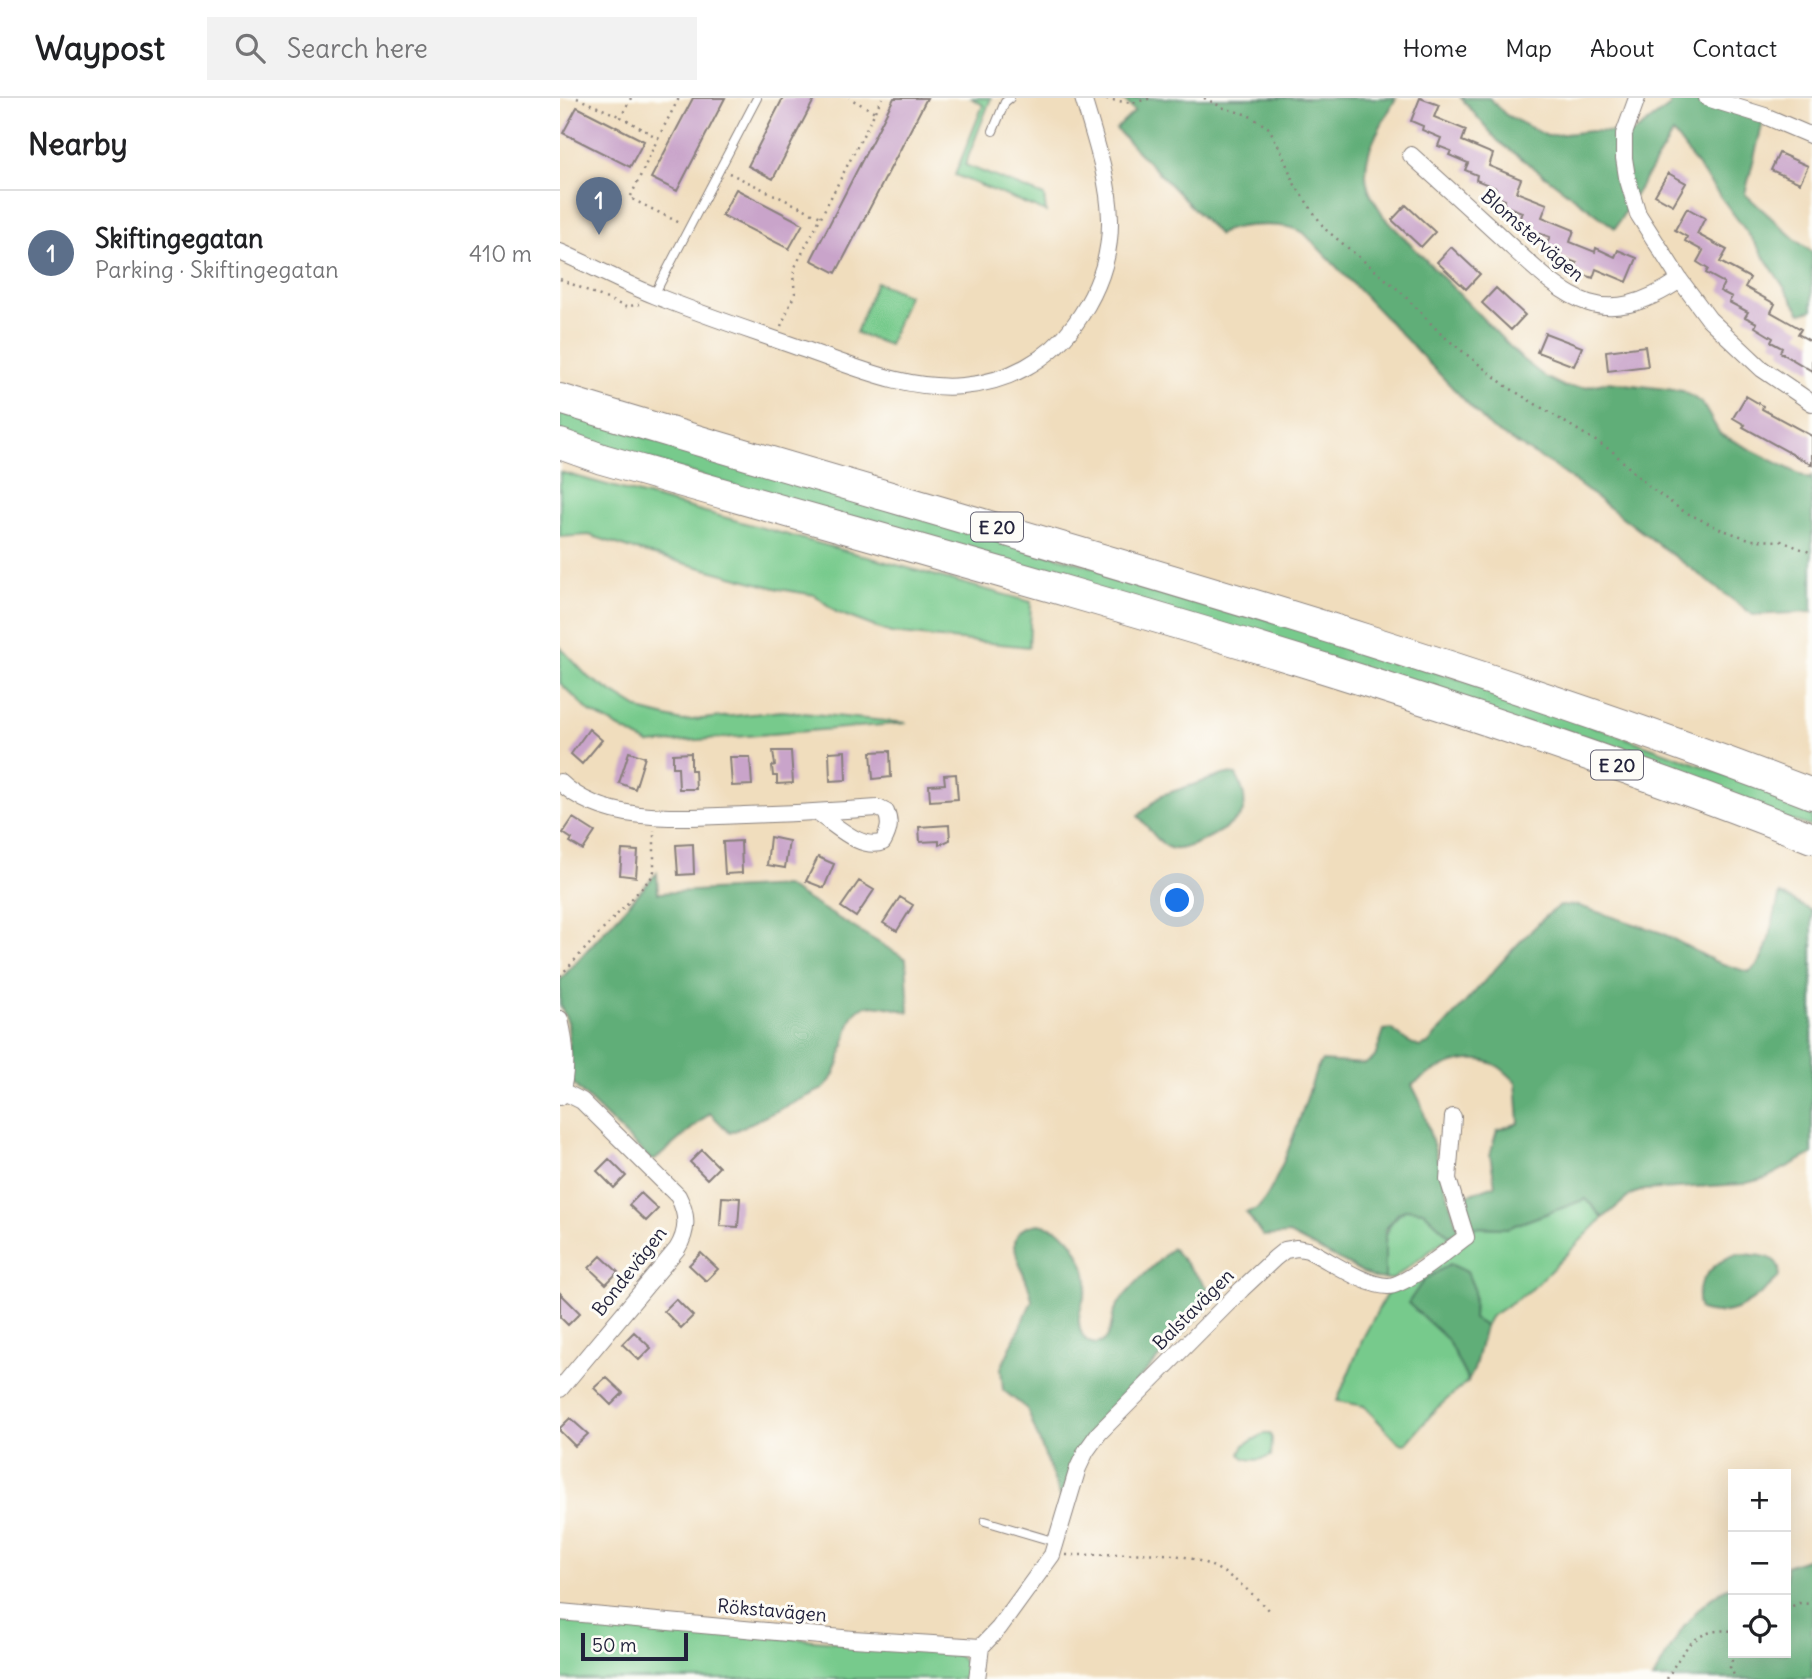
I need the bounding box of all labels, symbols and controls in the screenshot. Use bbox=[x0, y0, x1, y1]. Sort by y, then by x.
search box bbox=[207, 17, 697, 80]
text: Waypost bbox=[35, 27, 165, 69]
icon: search bbox=[231, 29, 269, 67]
text: Search here bbox=[287, 32, 428, 65]
text: Home bbox=[1403, 33, 1467, 63]
text: Map bbox=[1505, 33, 1552, 63]
text: About bbox=[1590, 33, 1654, 63]
text: Contact bbox=[1692, 33, 1777, 63]
text: Nearby bbox=[28, 125, 128, 163]
pin: 1 bbox=[576, 177, 622, 235]
street label: Blomstervägen bbox=[1477, 184, 1589, 286]
text: Skiftingegatan bbox=[95, 222, 263, 255]
text: 1 bbox=[46, 239, 56, 268]
text: 410 m bbox=[469, 239, 532, 268]
text: Parking · Skiftingegatan bbox=[95, 255, 339, 284]
road number: E 20 bbox=[971, 512, 1023, 542]
road number: E 20 bbox=[1591, 750, 1643, 780]
your location bbox=[1160, 883, 1194, 917]
street label: Bondevägen bbox=[587, 1221, 671, 1321]
street label: Balstavägen bbox=[1147, 1263, 1239, 1355]
map controls bbox=[1728, 1469, 1791, 1658]
button: + bbox=[1728, 1469, 1791, 1532]
button: − bbox=[1728, 1532, 1791, 1595]
street label: Rökstavägen bbox=[716, 1593, 828, 1627]
button: locate bbox=[1728, 1595, 1791, 1658]
scale bar bbox=[581, 1630, 688, 1662]
text: 50 m bbox=[592, 1633, 637, 1657]

